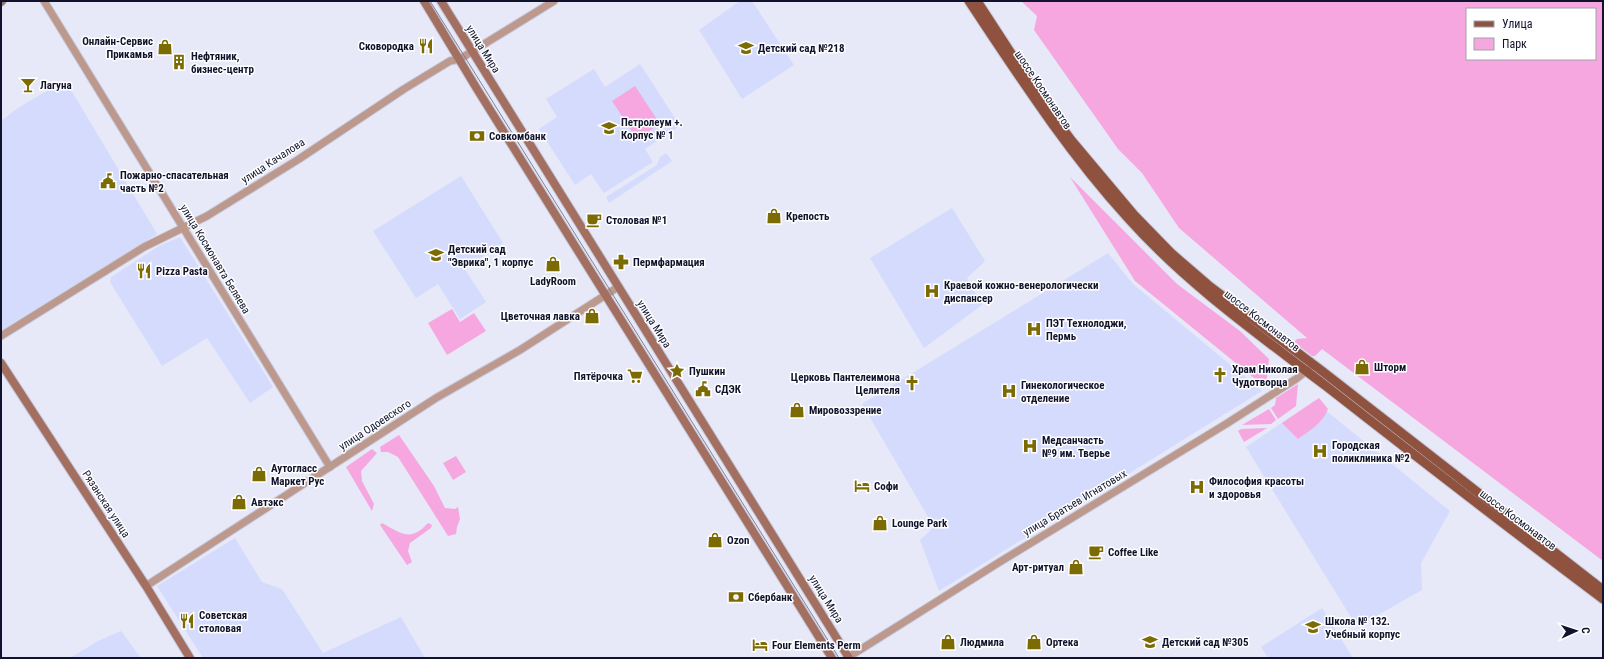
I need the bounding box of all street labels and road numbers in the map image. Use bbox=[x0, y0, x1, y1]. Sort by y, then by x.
street label: улица Мира bbox=[463, 23, 503, 75]
street label: шоссе Космонавтов bbox=[1012, 48, 1074, 132]
street label: улица Качалова bbox=[239, 136, 307, 186]
street label: улица Космонавта Беляева bbox=[177, 202, 253, 316]
street label: шоссе Космонавтов bbox=[1222, 287, 1302, 355]
street label: улица Мира bbox=[634, 298, 674, 350]
street label: улица Одоевского bbox=[337, 397, 414, 453]
street label: улица Братьев Игнатовых bbox=[1021, 467, 1129, 539]
street label: Рязанская улица bbox=[80, 468, 132, 540]
street label: шоссе Космонавтов bbox=[1477, 487, 1559, 553]
street label: улица Мира bbox=[806, 573, 846, 625]

